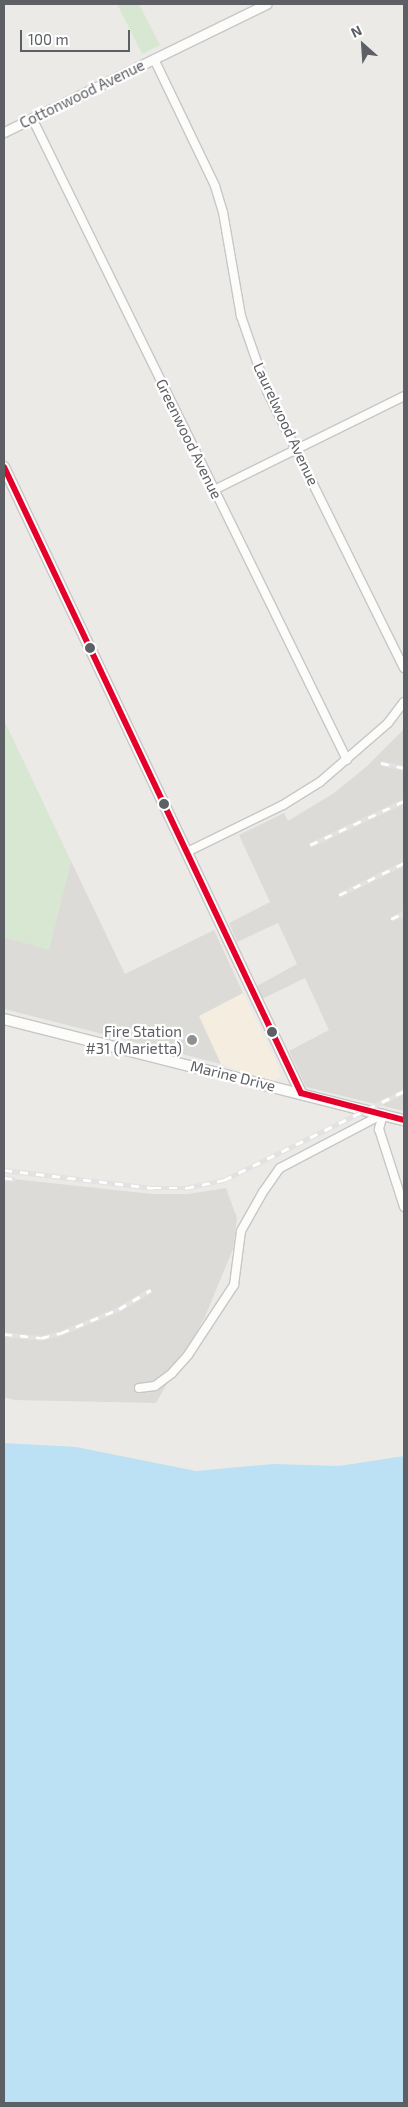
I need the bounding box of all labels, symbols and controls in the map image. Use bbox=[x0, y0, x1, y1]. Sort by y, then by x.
scale bar bbox=[22, 20, 132, 52]
north arrow bbox=[338, 20, 388, 70]
text: N bbox=[348, 21, 364, 41]
text: 100 m bbox=[28, 30, 69, 48]
street label: Cottonwood Avenue bbox=[16, 56, 148, 132]
street label: Laurelwood Avenue bbox=[249, 359, 323, 489]
street label: Greenwood Avenue bbox=[152, 376, 226, 502]
unlabelled marker bbox=[85, 643, 95, 653]
unlabelled marker bbox=[159, 799, 169, 809]
place label: Fire Station #31 (Marietta) bbox=[86, 1022, 182, 1057]
unlabelled marker bbox=[267, 1027, 277, 1037]
marker: Fire Station #31 (Marietta) bbox=[186, 1034, 198, 1046]
street label: Marine Drive bbox=[189, 1057, 277, 1095]

